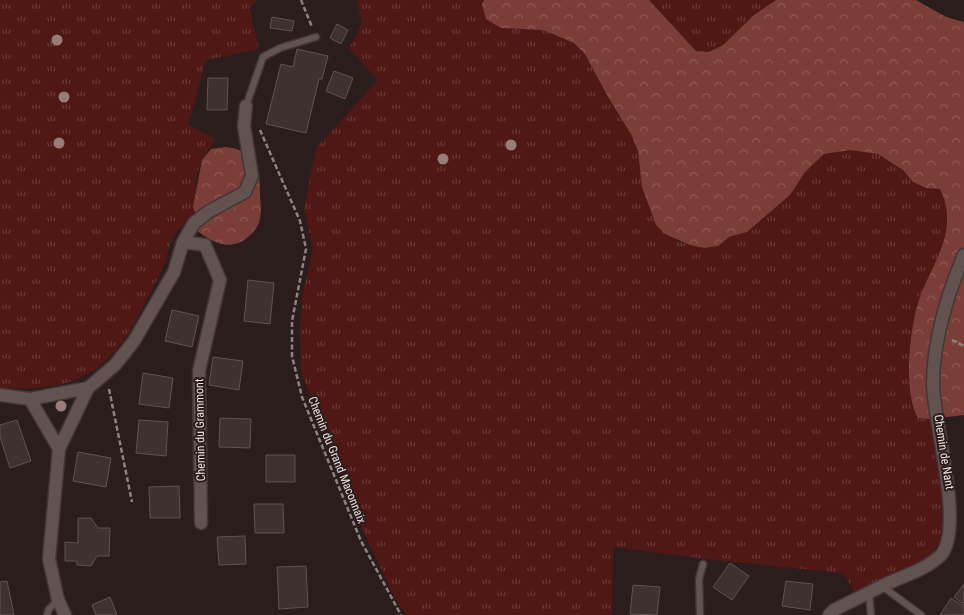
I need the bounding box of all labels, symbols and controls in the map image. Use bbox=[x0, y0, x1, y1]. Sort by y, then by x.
street label: Chemin du Grammont bbox=[192, 378, 208, 482]
street label: Chemin du Grand Maconnaix bbox=[305, 394, 369, 526]
street label: Chemin de Nant bbox=[931, 414, 957, 491]

